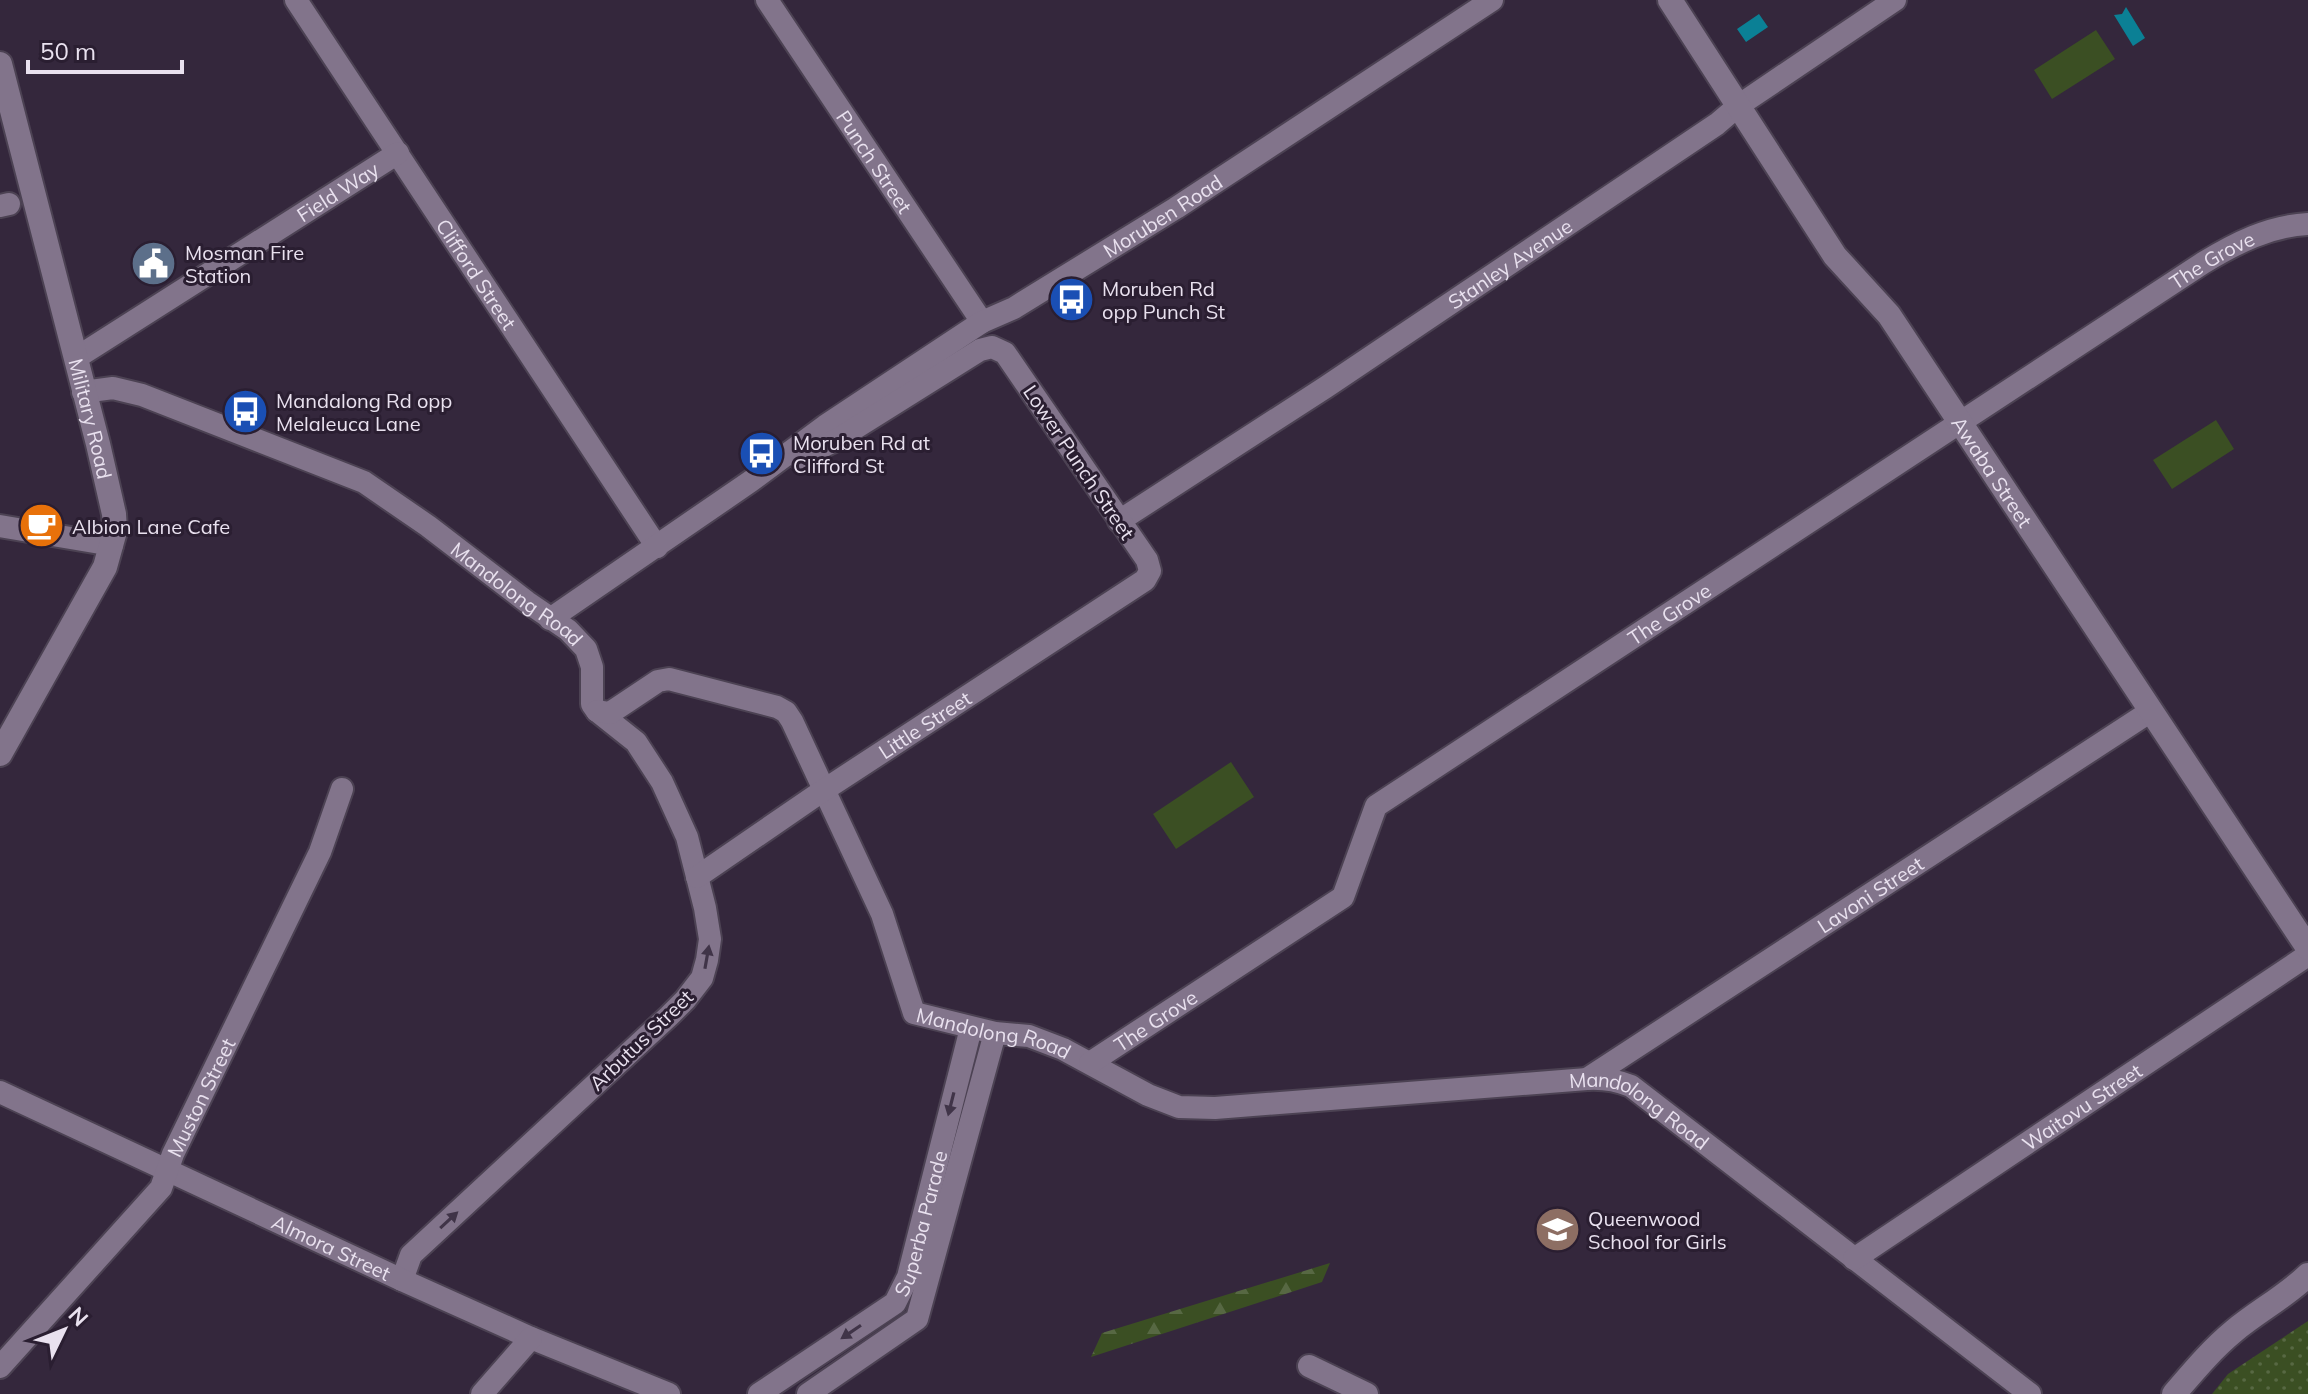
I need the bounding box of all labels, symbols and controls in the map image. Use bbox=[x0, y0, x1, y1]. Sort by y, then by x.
scale bar bbox=[28, 24, 182, 74]
text: 50 m bbox=[40, 36, 96, 66]
street label: Punch Street bbox=[831, 105, 918, 218]
street label: Field Way bbox=[292, 156, 384, 227]
street label: Moruben Road bbox=[1098, 169, 1227, 263]
street label: Stanley Avenue bbox=[1443, 213, 1577, 314]
street label: Clifford Street bbox=[431, 214, 522, 334]
street label: The Grove bbox=[2164, 225, 2258, 294]
public building icon: Mosman Fire Station bbox=[130, 239, 178, 287]
place label: Mosman Fire Station bbox=[185, 240, 304, 288]
bus stop icon: Moruben Rd opp Punch St bbox=[1047, 275, 1095, 323]
place label: Moruben Rd opp Punch St bbox=[1102, 276, 1225, 324]
street label: Military Road bbox=[64, 356, 118, 481]
street label: Lower Punch Street bbox=[1018, 380, 1140, 544]
bus stop icon: Mandalong Rd opp Melaleuca Lane bbox=[221, 388, 269, 436]
place label: Mandalong Rd opp Melaleuca Lane bbox=[276, 388, 452, 436]
street label: Awaba Street bbox=[1947, 411, 2038, 532]
bus stop icon: Moruben Rd at Clifford St bbox=[738, 429, 786, 477]
place label: Moruben Rd at Clifford St bbox=[793, 430, 930, 478]
cafe icon: Albion Lane Cafe bbox=[17, 502, 65, 550]
place label: Albion Lane Cafe bbox=[72, 514, 230, 539]
street label: Mandolong Road bbox=[446, 536, 589, 651]
street label: The Grove bbox=[1623, 577, 1715, 650]
street label: Little Street bbox=[873, 685, 976, 764]
street label: Lavoni Street bbox=[1812, 851, 1928, 938]
one-way arrow bbox=[701, 944, 713, 969]
street label: Arbutus Street bbox=[584, 984, 698, 1096]
street label: The Grove bbox=[1109, 984, 1202, 1057]
street label: Mandolong Road bbox=[914, 1002, 1076, 1064]
street label: Muston Street bbox=[161, 1034, 240, 1161]
street label: Waitovu Street bbox=[2017, 1058, 2146, 1156]
street label: Mandolong Road bbox=[1568, 1066, 1714, 1154]
one-way arrow bbox=[944, 1091, 956, 1116]
street label: Superba Parade bbox=[888, 1148, 952, 1300]
school or university icon: Queenwood School for Girls bbox=[1533, 1205, 1581, 1253]
place label: Queenwood School for Girls bbox=[1588, 1206, 1727, 1254]
street label: Almora Street bbox=[268, 1209, 395, 1286]
one-way arrow bbox=[439, 1211, 458, 1229]
north arrow bbox=[24, 1290, 104, 1370]
text: N bbox=[63, 1301, 95, 1332]
one-way arrow bbox=[841, 1324, 862, 1339]

